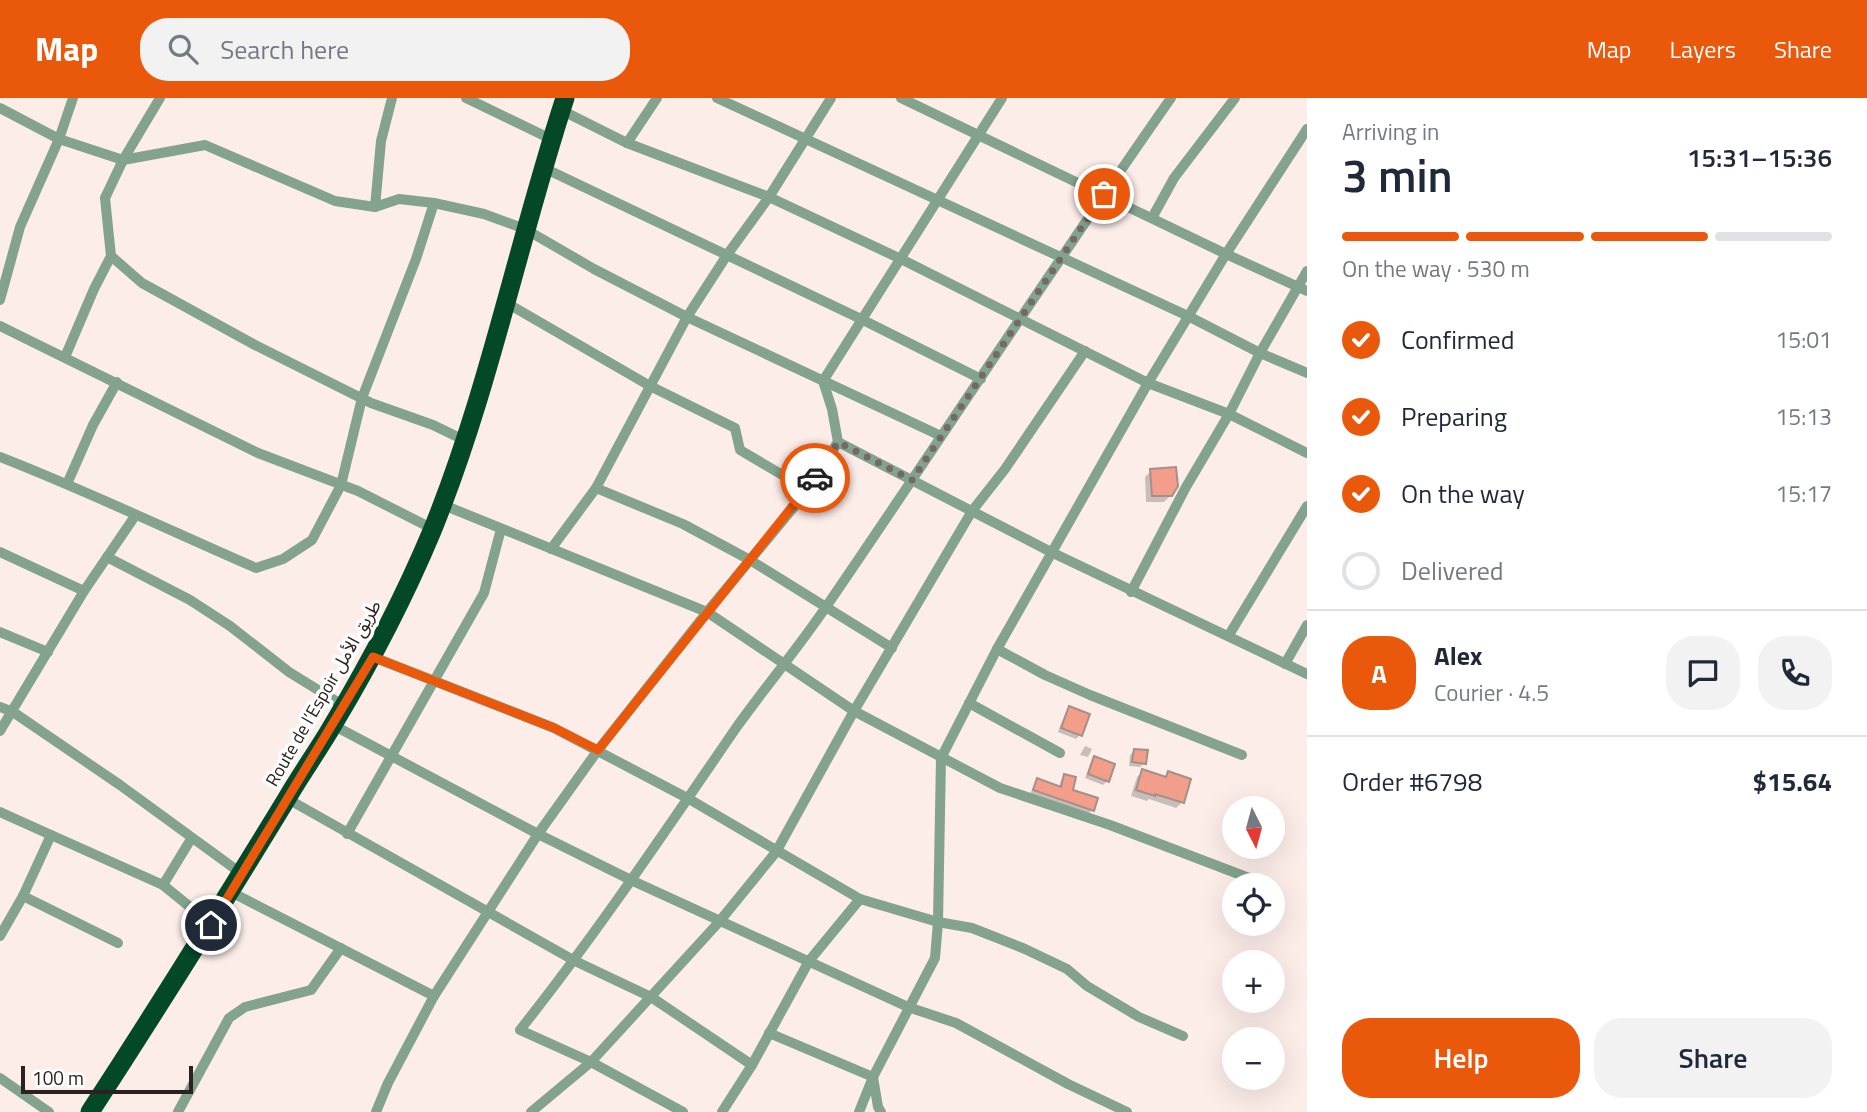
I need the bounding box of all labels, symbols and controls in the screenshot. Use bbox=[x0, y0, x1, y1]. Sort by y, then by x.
search box bbox=[140, 18, 630, 81]
text: Map bbox=[35, 24, 98, 74]
icon: search bbox=[164, 30, 202, 68]
text: Search here bbox=[220, 30, 349, 69]
text: Map bbox=[1587, 31, 1632, 67]
text: Layers bbox=[1670, 31, 1736, 67]
text: Share bbox=[1774, 31, 1832, 67]
text: Arriving in bbox=[1342, 114, 1439, 149]
text: 15:31–15:36 bbox=[1687, 138, 1832, 177]
text: 3 min bbox=[1342, 140, 1453, 210]
pin bbox=[1074, 164, 1134, 224]
icon: bag bbox=[1085, 175, 1123, 213]
text: On the way · 530 m bbox=[1342, 251, 1530, 286]
text: Confirmed bbox=[1401, 320, 1515, 359]
icon: check bbox=[1342, 321, 1380, 359]
text: 15:01 bbox=[1775, 322, 1832, 357]
text: Preparing bbox=[1401, 397, 1507, 436]
icon: check bbox=[1342, 398, 1380, 436]
text: 15:13 bbox=[1775, 399, 1832, 434]
courier bbox=[780, 443, 850, 513]
icon: car bbox=[796, 459, 834, 497]
text: On the way bbox=[1401, 474, 1525, 513]
icon: check bbox=[1342, 475, 1380, 513]
text: 15:17 bbox=[1775, 476, 1832, 511]
text: Delivered bbox=[1401, 551, 1504, 590]
street label: Route de l’Espoir طريق الأمل bbox=[258, 595, 388, 791]
text: Alex bbox=[1434, 636, 1482, 675]
button: chat bbox=[1666, 636, 1740, 710]
button: phone bbox=[1758, 636, 1832, 710]
text: A bbox=[1371, 654, 1387, 693]
text: Courier · 4.5 bbox=[1434, 675, 1549, 710]
text: Order #6798 bbox=[1342, 762, 1482, 801]
text: $15.64 bbox=[1753, 762, 1832, 801]
north arrow bbox=[1222, 796, 1284, 859]
map controls bbox=[1222, 796, 1285, 1090]
button: locate bbox=[1222, 873, 1285, 936]
pin bbox=[181, 895, 241, 955]
icon: home bbox=[192, 906, 230, 944]
button: + bbox=[1222, 950, 1285, 1013]
button: Help bbox=[1342, 1018, 1580, 1098]
button: Share bbox=[1594, 1018, 1832, 1098]
button: − bbox=[1222, 1027, 1285, 1090]
scale bar bbox=[21, 1063, 192, 1095]
text: 100 m bbox=[32, 1063, 84, 1092]

